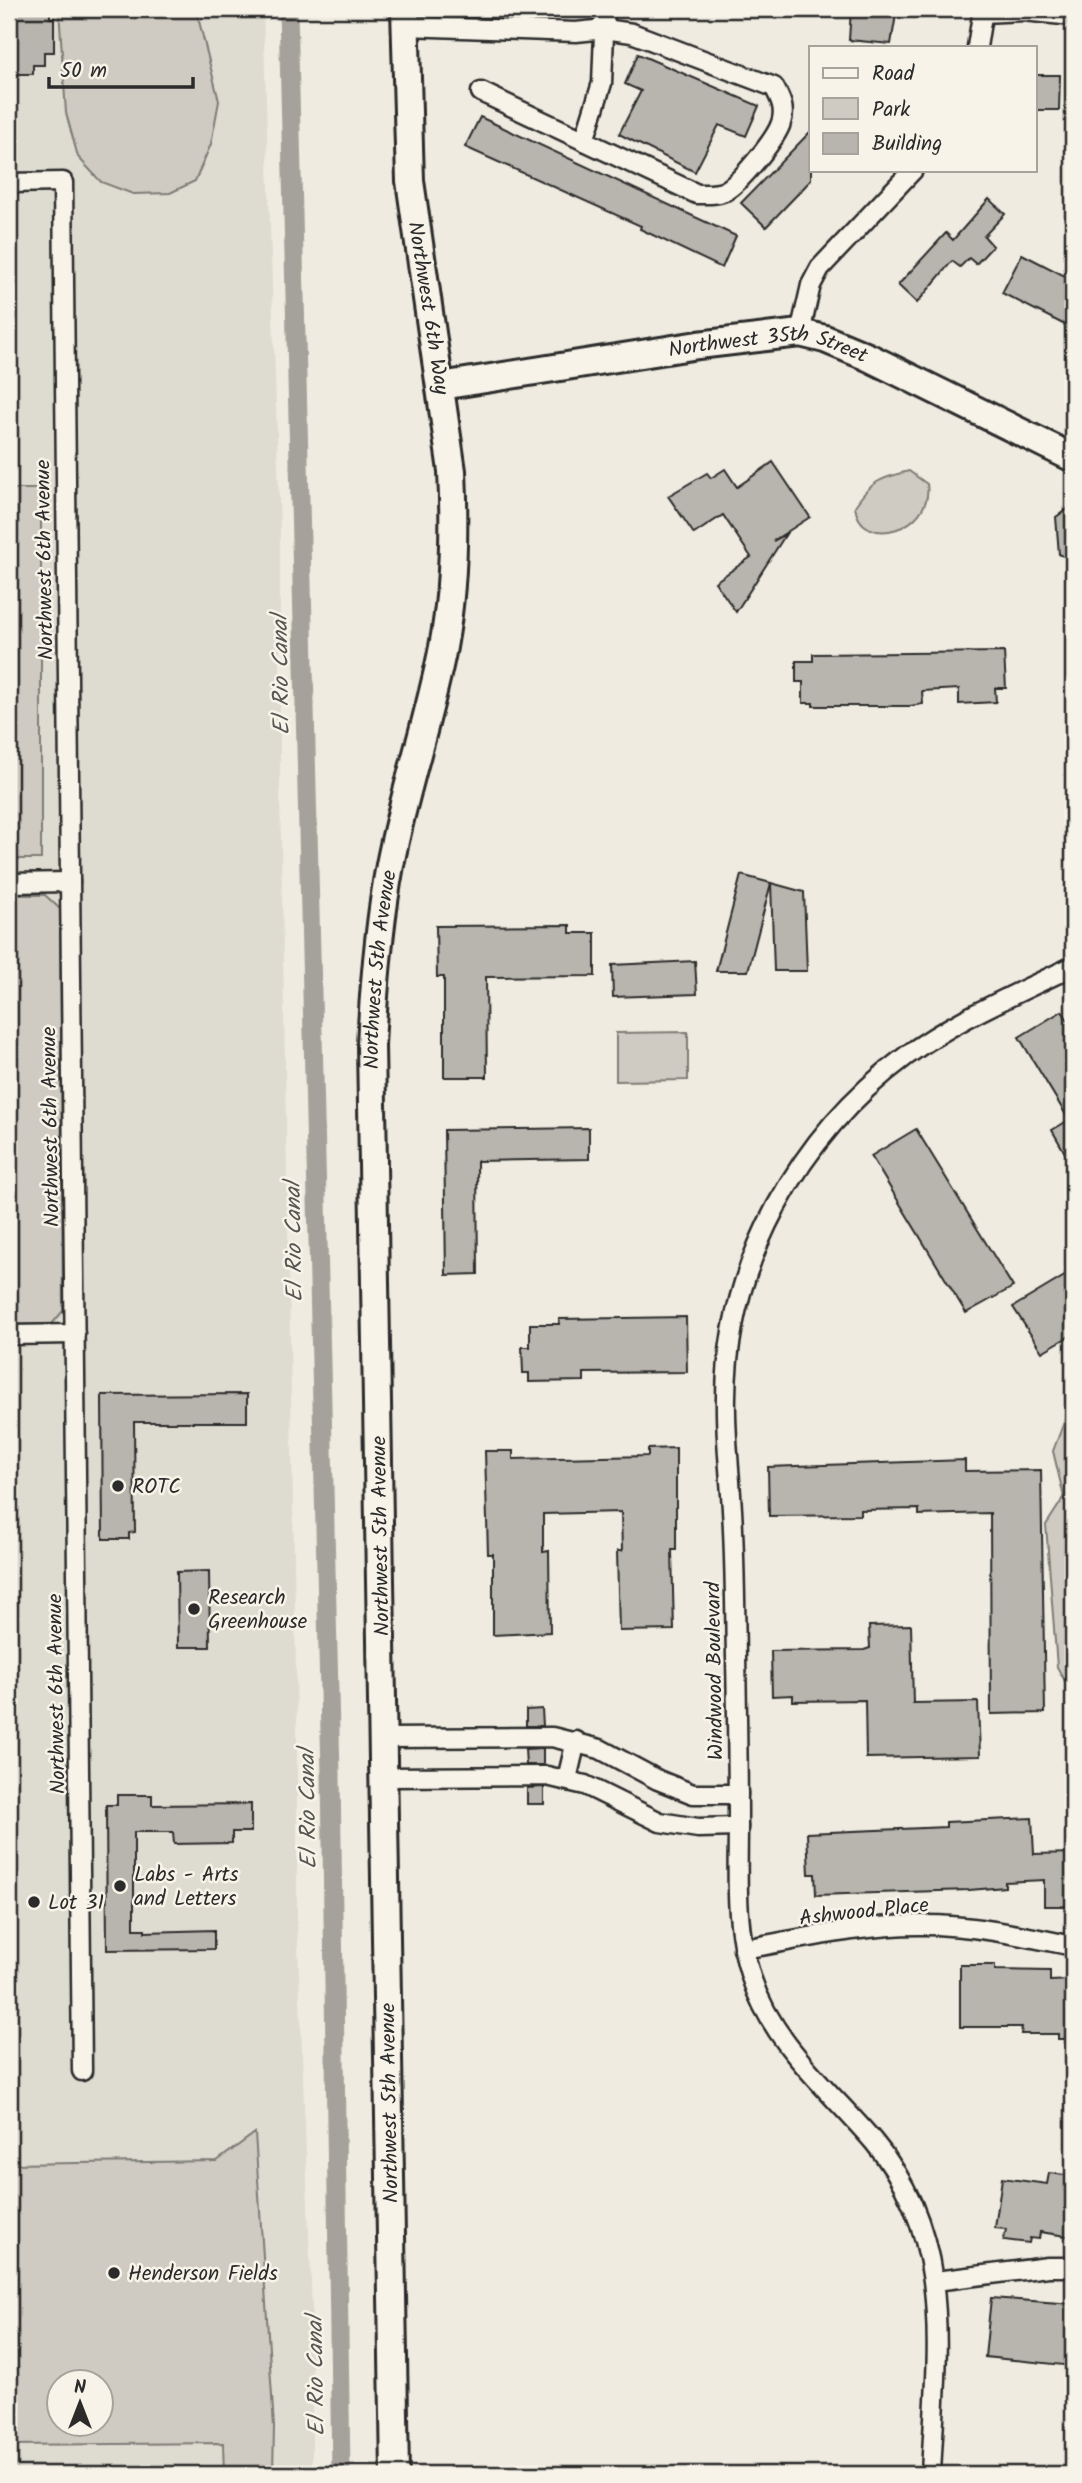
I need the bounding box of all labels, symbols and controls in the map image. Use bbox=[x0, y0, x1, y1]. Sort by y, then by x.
scale bar bbox=[49, 46, 192, 90]
legend bbox=[809, 46, 1036, 172]
text: 50 m bbox=[60, 55, 107, 88]
text: Road bbox=[872, 58, 915, 91]
text: Park bbox=[872, 94, 910, 127]
text: Building bbox=[872, 128, 942, 161]
street label: Northwest 6th Way bbox=[398, 219, 458, 397]
street label: Northwest 35th Street bbox=[666, 318, 873, 373]
street label: Northwest 6th Avenue bbox=[27, 459, 64, 660]
water label: El Rio Canal bbox=[263, 610, 301, 735]
street label: Northwest 5th Avenue bbox=[356, 867, 407, 1070]
street label: Northwest 6th Avenue bbox=[33, 1026, 70, 1227]
water label: El Rio Canal bbox=[276, 1177, 314, 1302]
street label: Northwest 5th Avenue bbox=[363, 1435, 400, 1636]
place label: ROTC bbox=[132, 1471, 181, 1504]
marker: ROTC bbox=[110, 1478, 126, 1494]
street label: Windwood Boulevard bbox=[697, 1581, 734, 1761]
place label: Research Greenhouse bbox=[208, 1582, 308, 1639]
street label: Northwest 6th Avenue bbox=[39, 1593, 76, 1794]
marker: Research Greenhouse bbox=[186, 1601, 202, 1617]
water label: El Rio Canal bbox=[290, 1744, 328, 1869]
place label: Labs - Arts and Letters bbox=[134, 1859, 239, 1916]
marker: Labs - Arts and Letters bbox=[112, 1878, 128, 1894]
place label: Lot 31 bbox=[48, 1887, 104, 1920]
street label: Ashwood Place bbox=[798, 1889, 931, 1936]
marker: Lot 31 bbox=[26, 1894, 42, 1910]
street label: Northwest 5th Avenue bbox=[372, 2002, 409, 2203]
place label: Henderson Fields bbox=[128, 2258, 278, 2291]
marker: Henderson Fields bbox=[106, 2265, 122, 2281]
water label: El Rio Canal bbox=[298, 2311, 336, 2436]
north arrow bbox=[46, 2368, 116, 2438]
text: N bbox=[74, 2373, 86, 2403]

